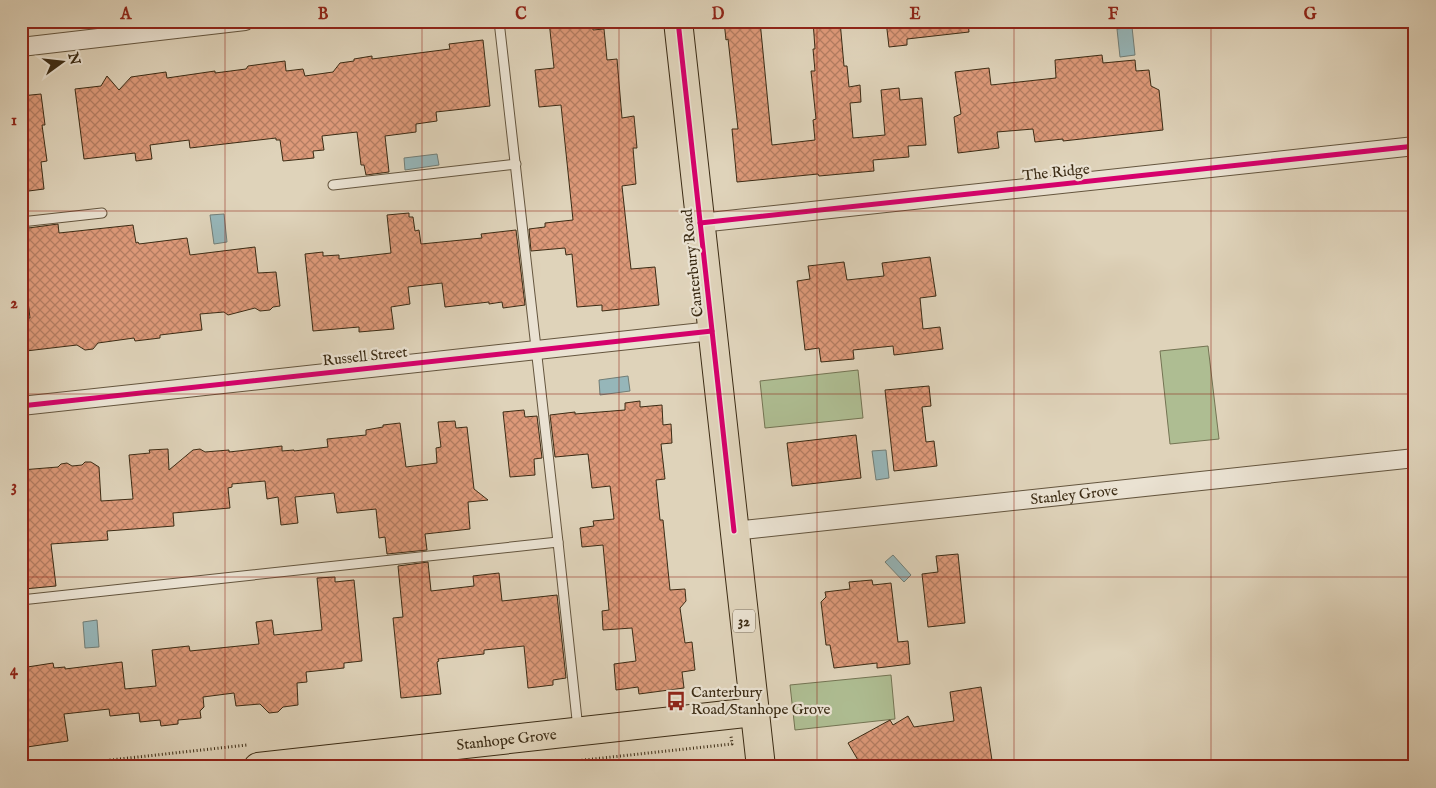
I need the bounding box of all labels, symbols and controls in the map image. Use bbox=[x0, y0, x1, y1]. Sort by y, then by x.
text: A bbox=[120, 5, 133, 25]
text: B bbox=[318, 5, 329, 25]
text: C bbox=[515, 5, 527, 25]
text: D bbox=[712, 5, 725, 25]
text: E bbox=[909, 5, 921, 25]
text: F bbox=[1108, 5, 1119, 25]
text: G bbox=[1304, 5, 1317, 25]
north arrow bbox=[38, 38, 88, 88]
text: N bbox=[63, 50, 84, 67]
text: 1 bbox=[11, 111, 17, 131]
street label: The Ridge bbox=[1022, 160, 1091, 185]
street label: Canterbury Road bbox=[677, 207, 708, 318]
text: 2 bbox=[10, 294, 18, 314]
street label: Russell Street bbox=[322, 343, 408, 370]
text: 3 bbox=[11, 477, 17, 497]
street label: Stanley Grove bbox=[1029, 481, 1119, 509]
road number: 32 bbox=[733, 610, 755, 632]
text: 4 bbox=[10, 661, 19, 681]
place label: Canterbury Road/Stanhope Grove bbox=[691, 683, 831, 719]
bus stop icon: Canterbury Road/Stanhope Grove bbox=[665, 690, 687, 712]
street label: Stanhope Grove bbox=[456, 725, 558, 755]

